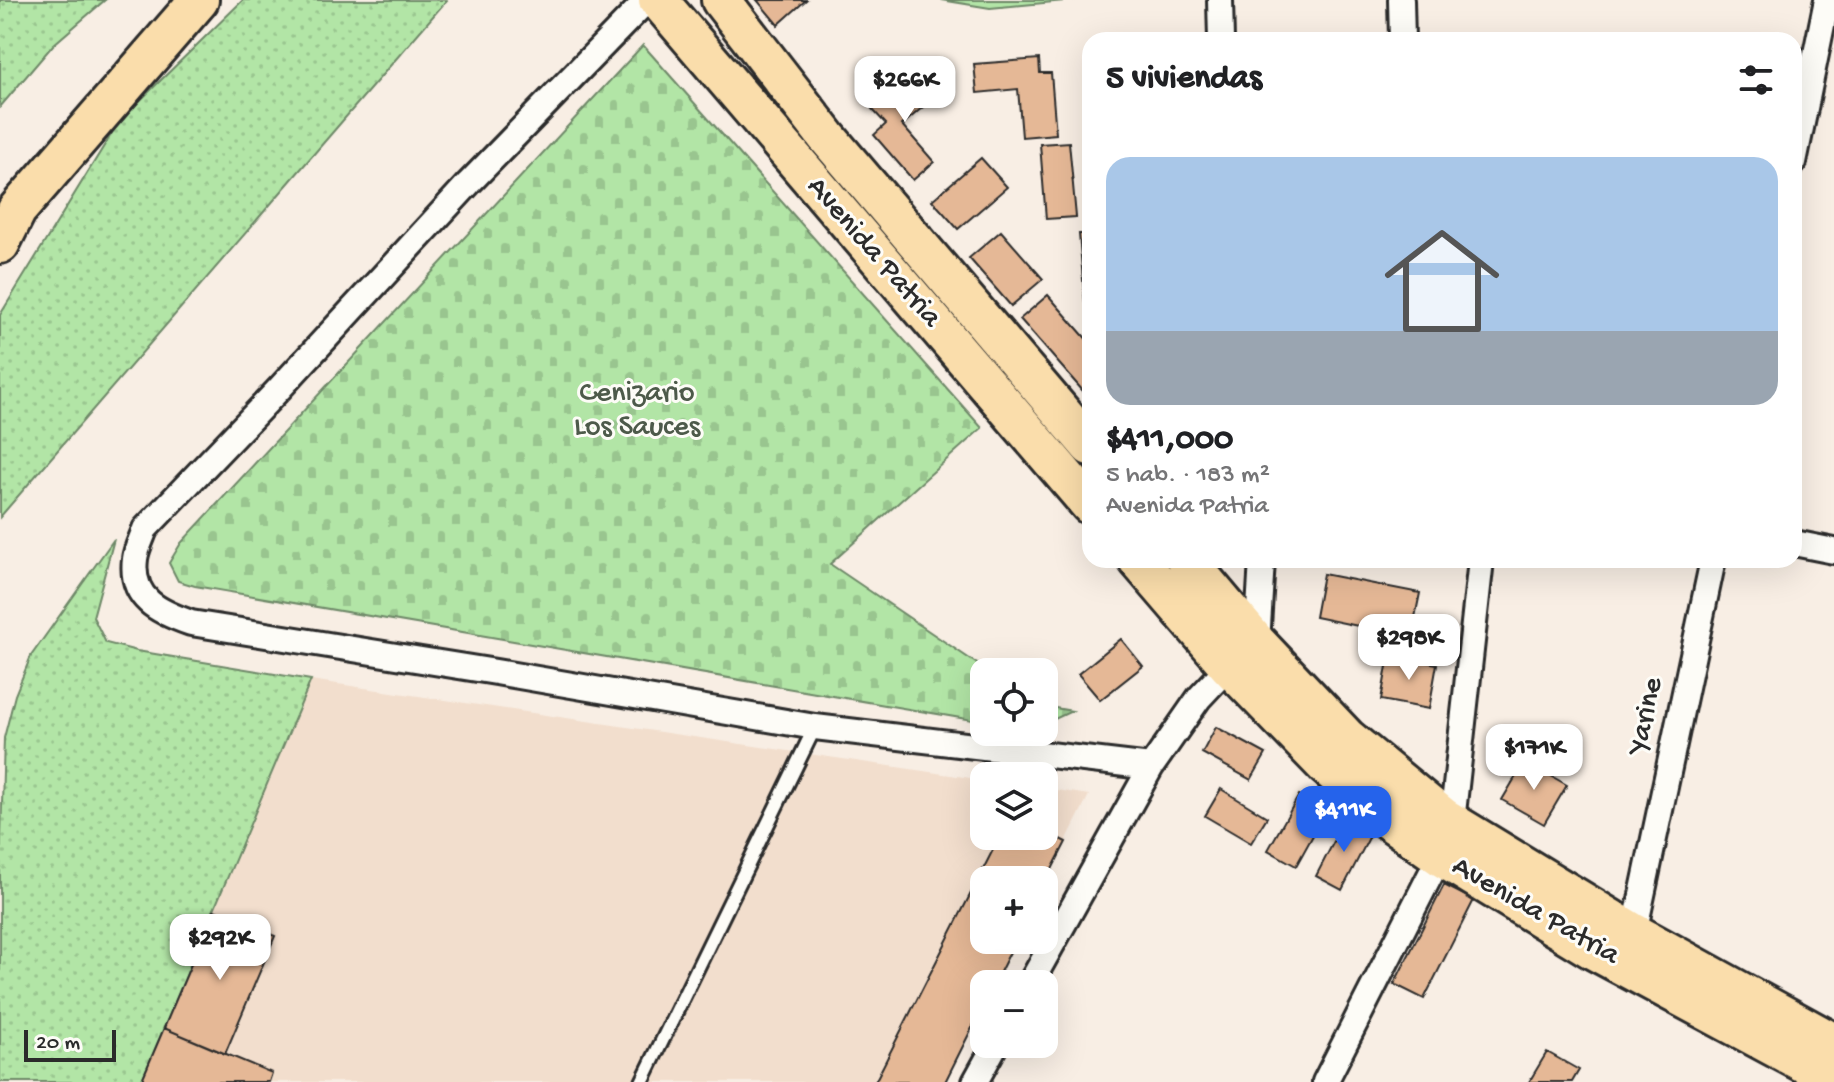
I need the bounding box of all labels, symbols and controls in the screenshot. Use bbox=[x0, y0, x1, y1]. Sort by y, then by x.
pin: $266K bbox=[849, 56, 961, 124]
icon: filters bbox=[1734, 58, 1778, 102]
text: 5 viviendas bbox=[1106, 60, 1262, 100]
text: $266K bbox=[872, 66, 938, 97]
street label: Avenida Patria bbox=[798, 171, 949, 336]
icon: home bbox=[1370, 209, 1514, 353]
park label: Cenizario Los Sauces bbox=[574, 377, 701, 446]
text: $411,000 bbox=[1106, 421, 1233, 461]
text: 5 hab. · 183 m² bbox=[1106, 461, 1270, 492]
text: Avenida Patria bbox=[1106, 492, 1269, 523]
pin: $298K bbox=[1353, 614, 1465, 682]
text: $298K bbox=[1376, 624, 1442, 655]
map controls bbox=[970, 658, 1058, 1058]
button: locate bbox=[970, 658, 1058, 746]
street label: Yarine bbox=[1621, 674, 1672, 760]
pin: $171K bbox=[1478, 724, 1590, 792]
text: $171K bbox=[1504, 734, 1564, 765]
button: layers bbox=[970, 762, 1058, 850]
pin: $411K bbox=[1288, 786, 1400, 854]
text: $411K bbox=[1314, 796, 1374, 827]
street label: Avenida Patria bbox=[1445, 850, 1626, 975]
button: + bbox=[970, 866, 1058, 954]
pin: $292K bbox=[164, 914, 276, 982]
text: $292K bbox=[188, 924, 252, 955]
button: − bbox=[970, 970, 1058, 1058]
scale bar bbox=[24, 1026, 116, 1062]
text: 20 m bbox=[36, 1031, 80, 1057]

